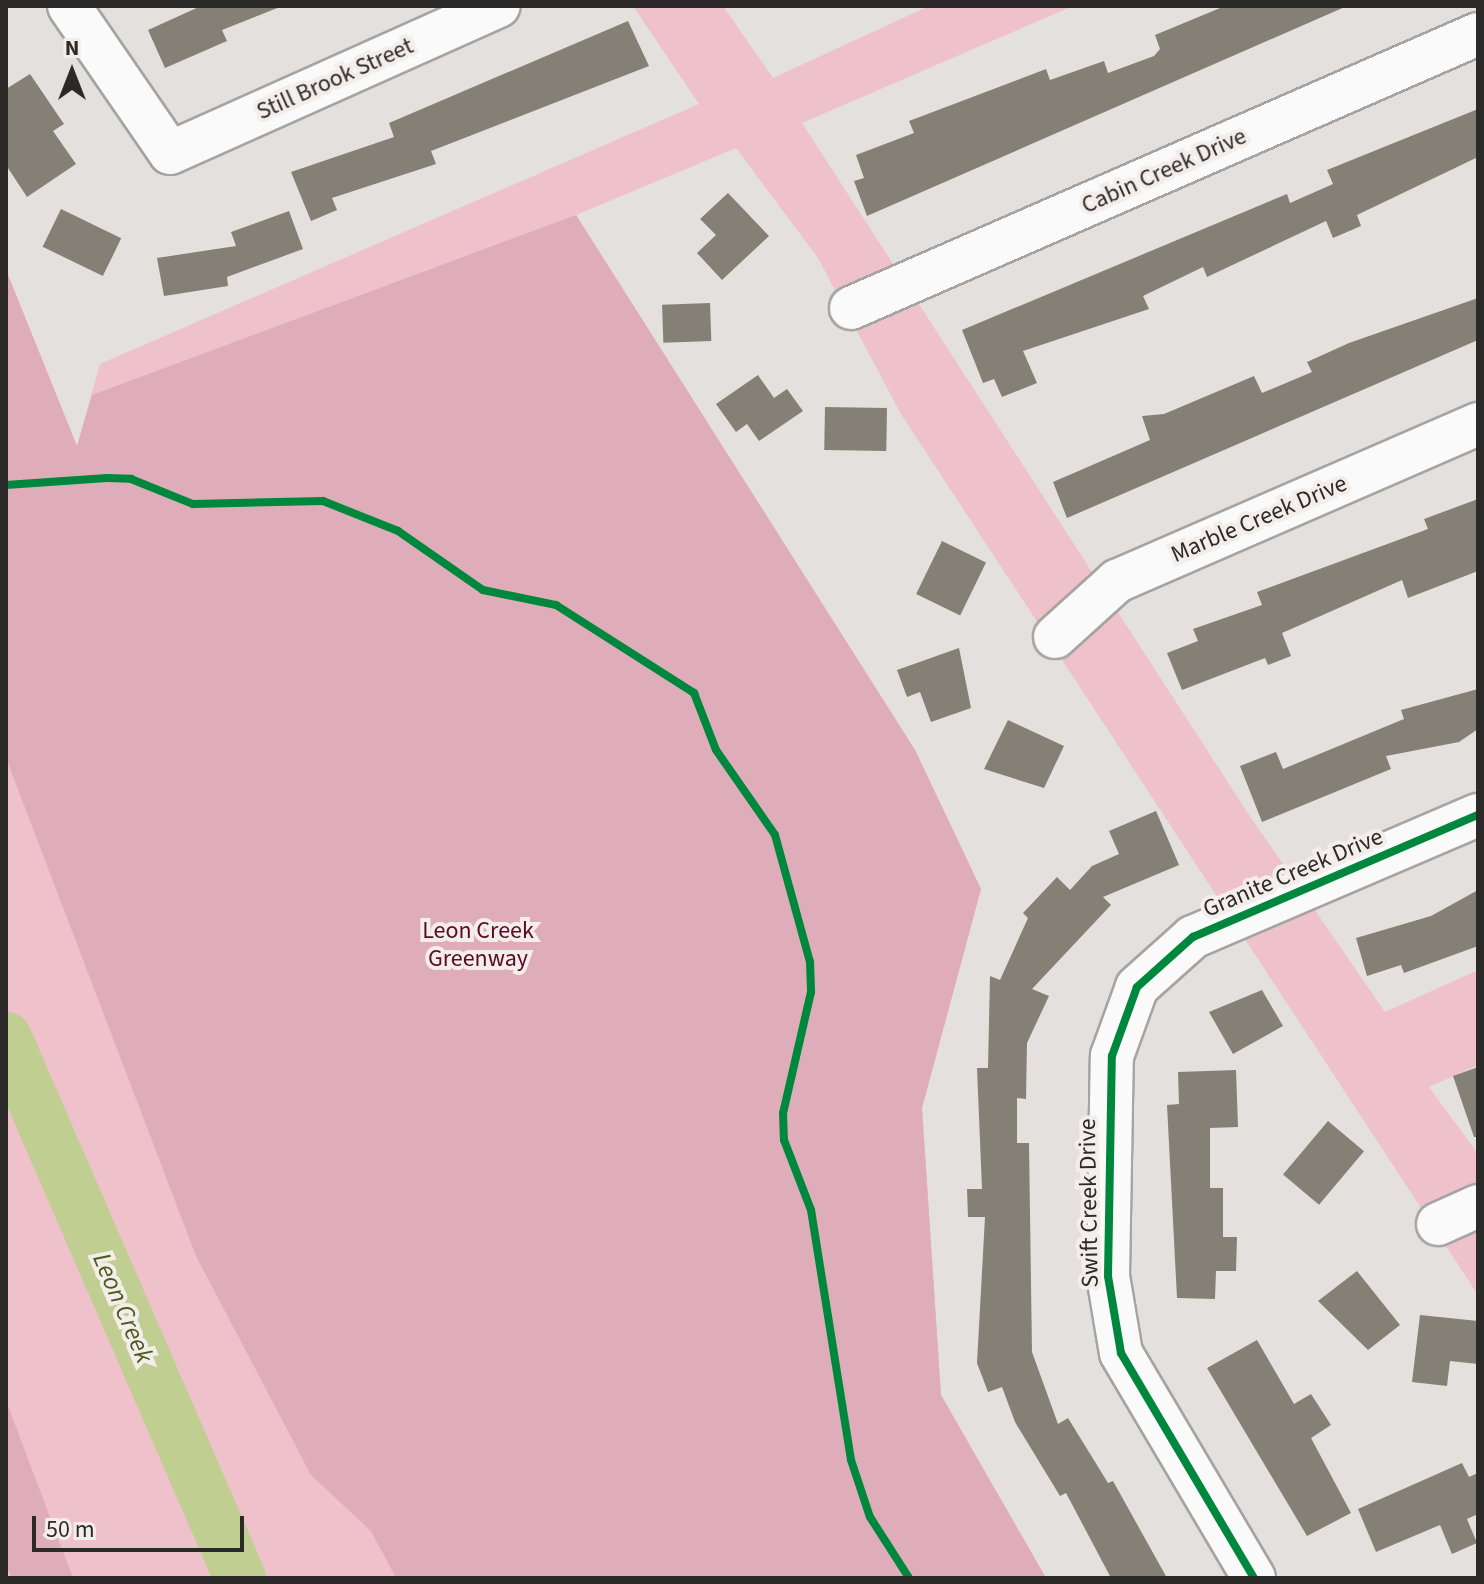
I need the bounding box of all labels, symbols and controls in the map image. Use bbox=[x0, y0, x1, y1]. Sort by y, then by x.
north arrow bbox=[32, 32, 112, 112]
text: N bbox=[65, 32, 79, 64]
street label: Still Brook Street bbox=[252, 32, 418, 126]
street label: Cabin Creek Drive bbox=[1077, 122, 1251, 220]
street label: Marble Creek Drive bbox=[1167, 469, 1351, 569]
street label: Granite Creek Drive bbox=[1199, 822, 1387, 924]
park label: Leon Creek Greenway bbox=[422, 917, 534, 973]
street label: Swift Creek Drive bbox=[1073, 1118, 1105, 1288]
water label: Leon Creek bbox=[86, 1248, 160, 1368]
scale bar bbox=[36, 1500, 248, 1550]
text: 50 m bbox=[46, 1512, 95, 1547]

